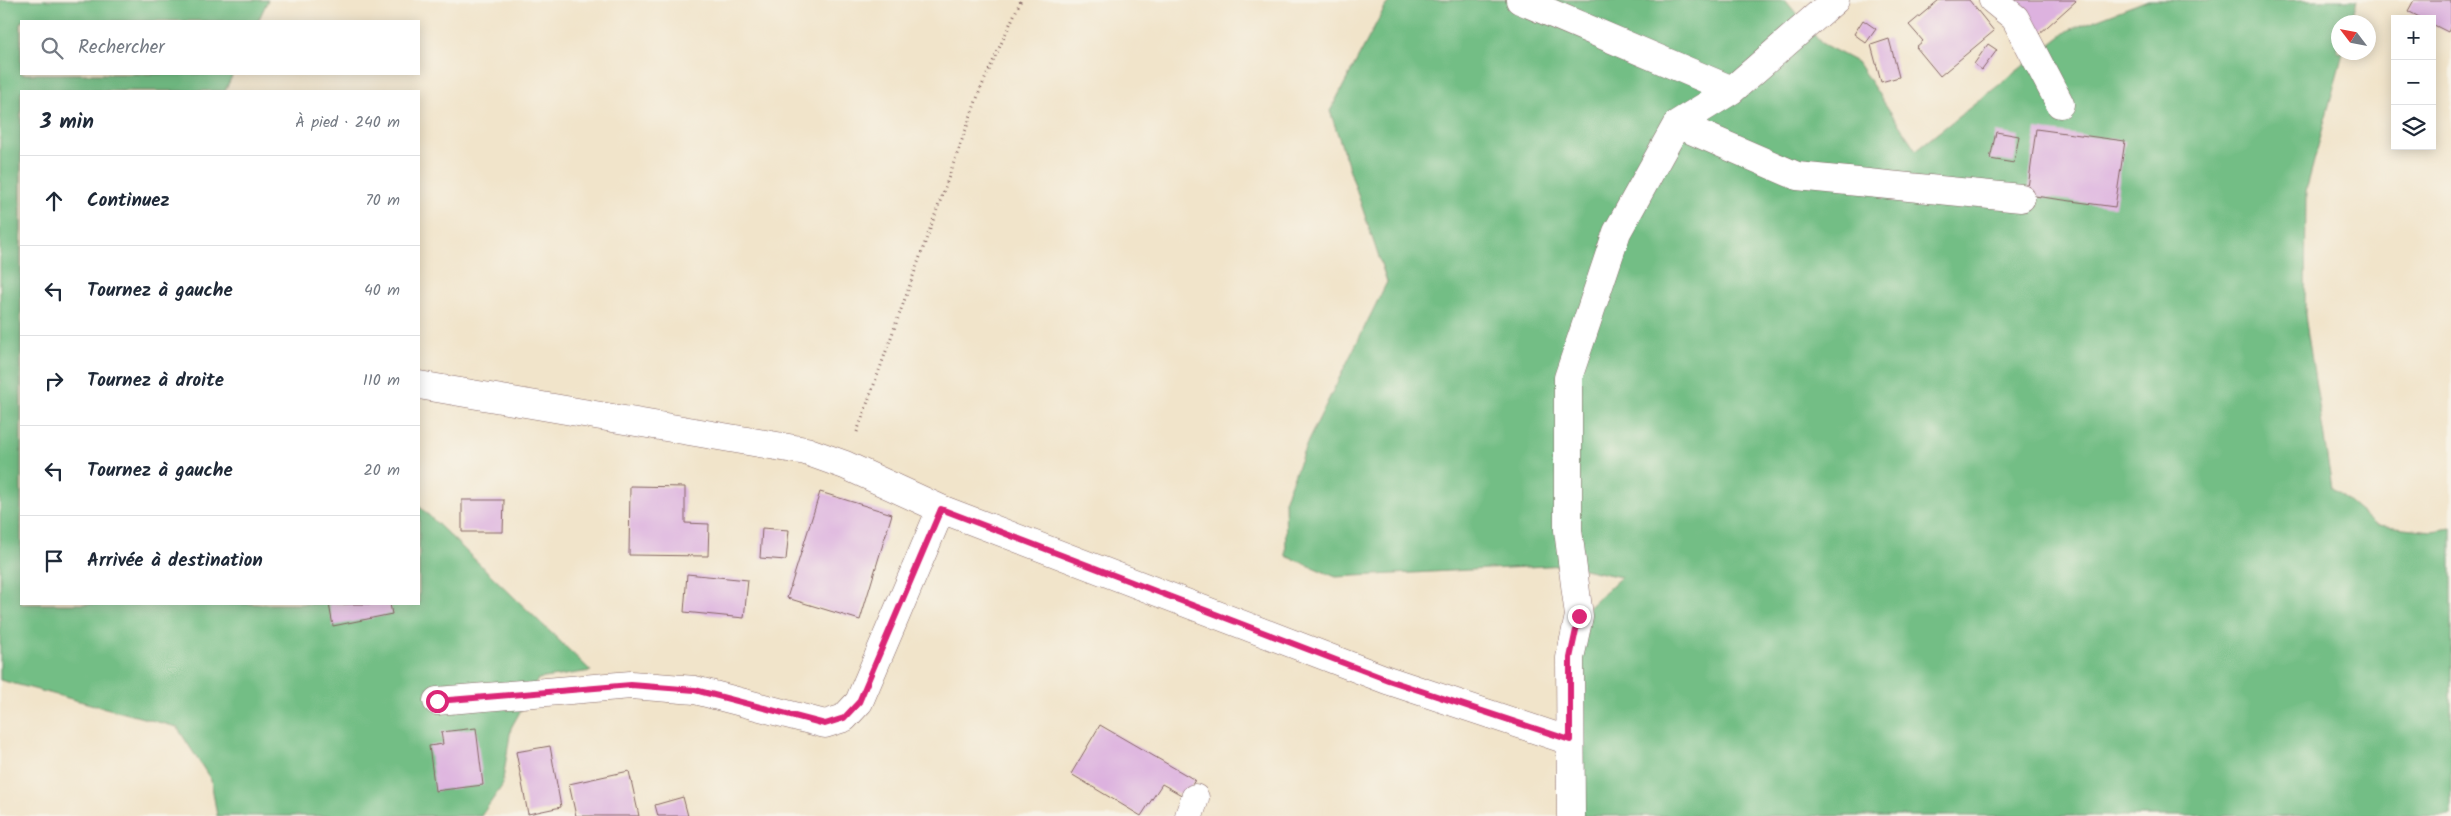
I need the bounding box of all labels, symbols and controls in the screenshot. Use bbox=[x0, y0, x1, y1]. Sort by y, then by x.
north arrow bbox=[2331, 15, 2376, 60]
map controls bbox=[2391, 15, 2436, 150]
button: + bbox=[2391, 15, 2436, 60]
search box bbox=[20, 20, 420, 75]
text: Rechercher bbox=[78, 33, 165, 63]
icon: search bbox=[38, 34, 66, 62]
button: − bbox=[2391, 60, 2436, 105]
button: layers bbox=[2391, 105, 2436, 150]
text: 3 min bbox=[40, 106, 94, 139]
text: À pied · 240 m bbox=[295, 110, 400, 135]
text: Continuez bbox=[87, 186, 170, 216]
icon: ahead bbox=[40, 187, 68, 215]
text: 70 m bbox=[365, 188, 400, 213]
text: Tournez à gauche bbox=[87, 276, 233, 306]
icon: left bbox=[40, 277, 68, 305]
text: 40 m bbox=[364, 278, 400, 303]
text: Tournez à droite bbox=[87, 366, 224, 396]
icon: right bbox=[40, 367, 68, 395]
text: 110 m bbox=[363, 368, 400, 393]
text: Tournez à gauche bbox=[87, 456, 233, 486]
icon: left bbox=[40, 457, 68, 485]
text: 20 m bbox=[364, 458, 400, 483]
text: Arrivée à destination bbox=[87, 546, 263, 576]
icon: arrive bbox=[40, 547, 68, 575]
route end bbox=[1568, 605, 1591, 628]
route start bbox=[426, 690, 449, 713]

